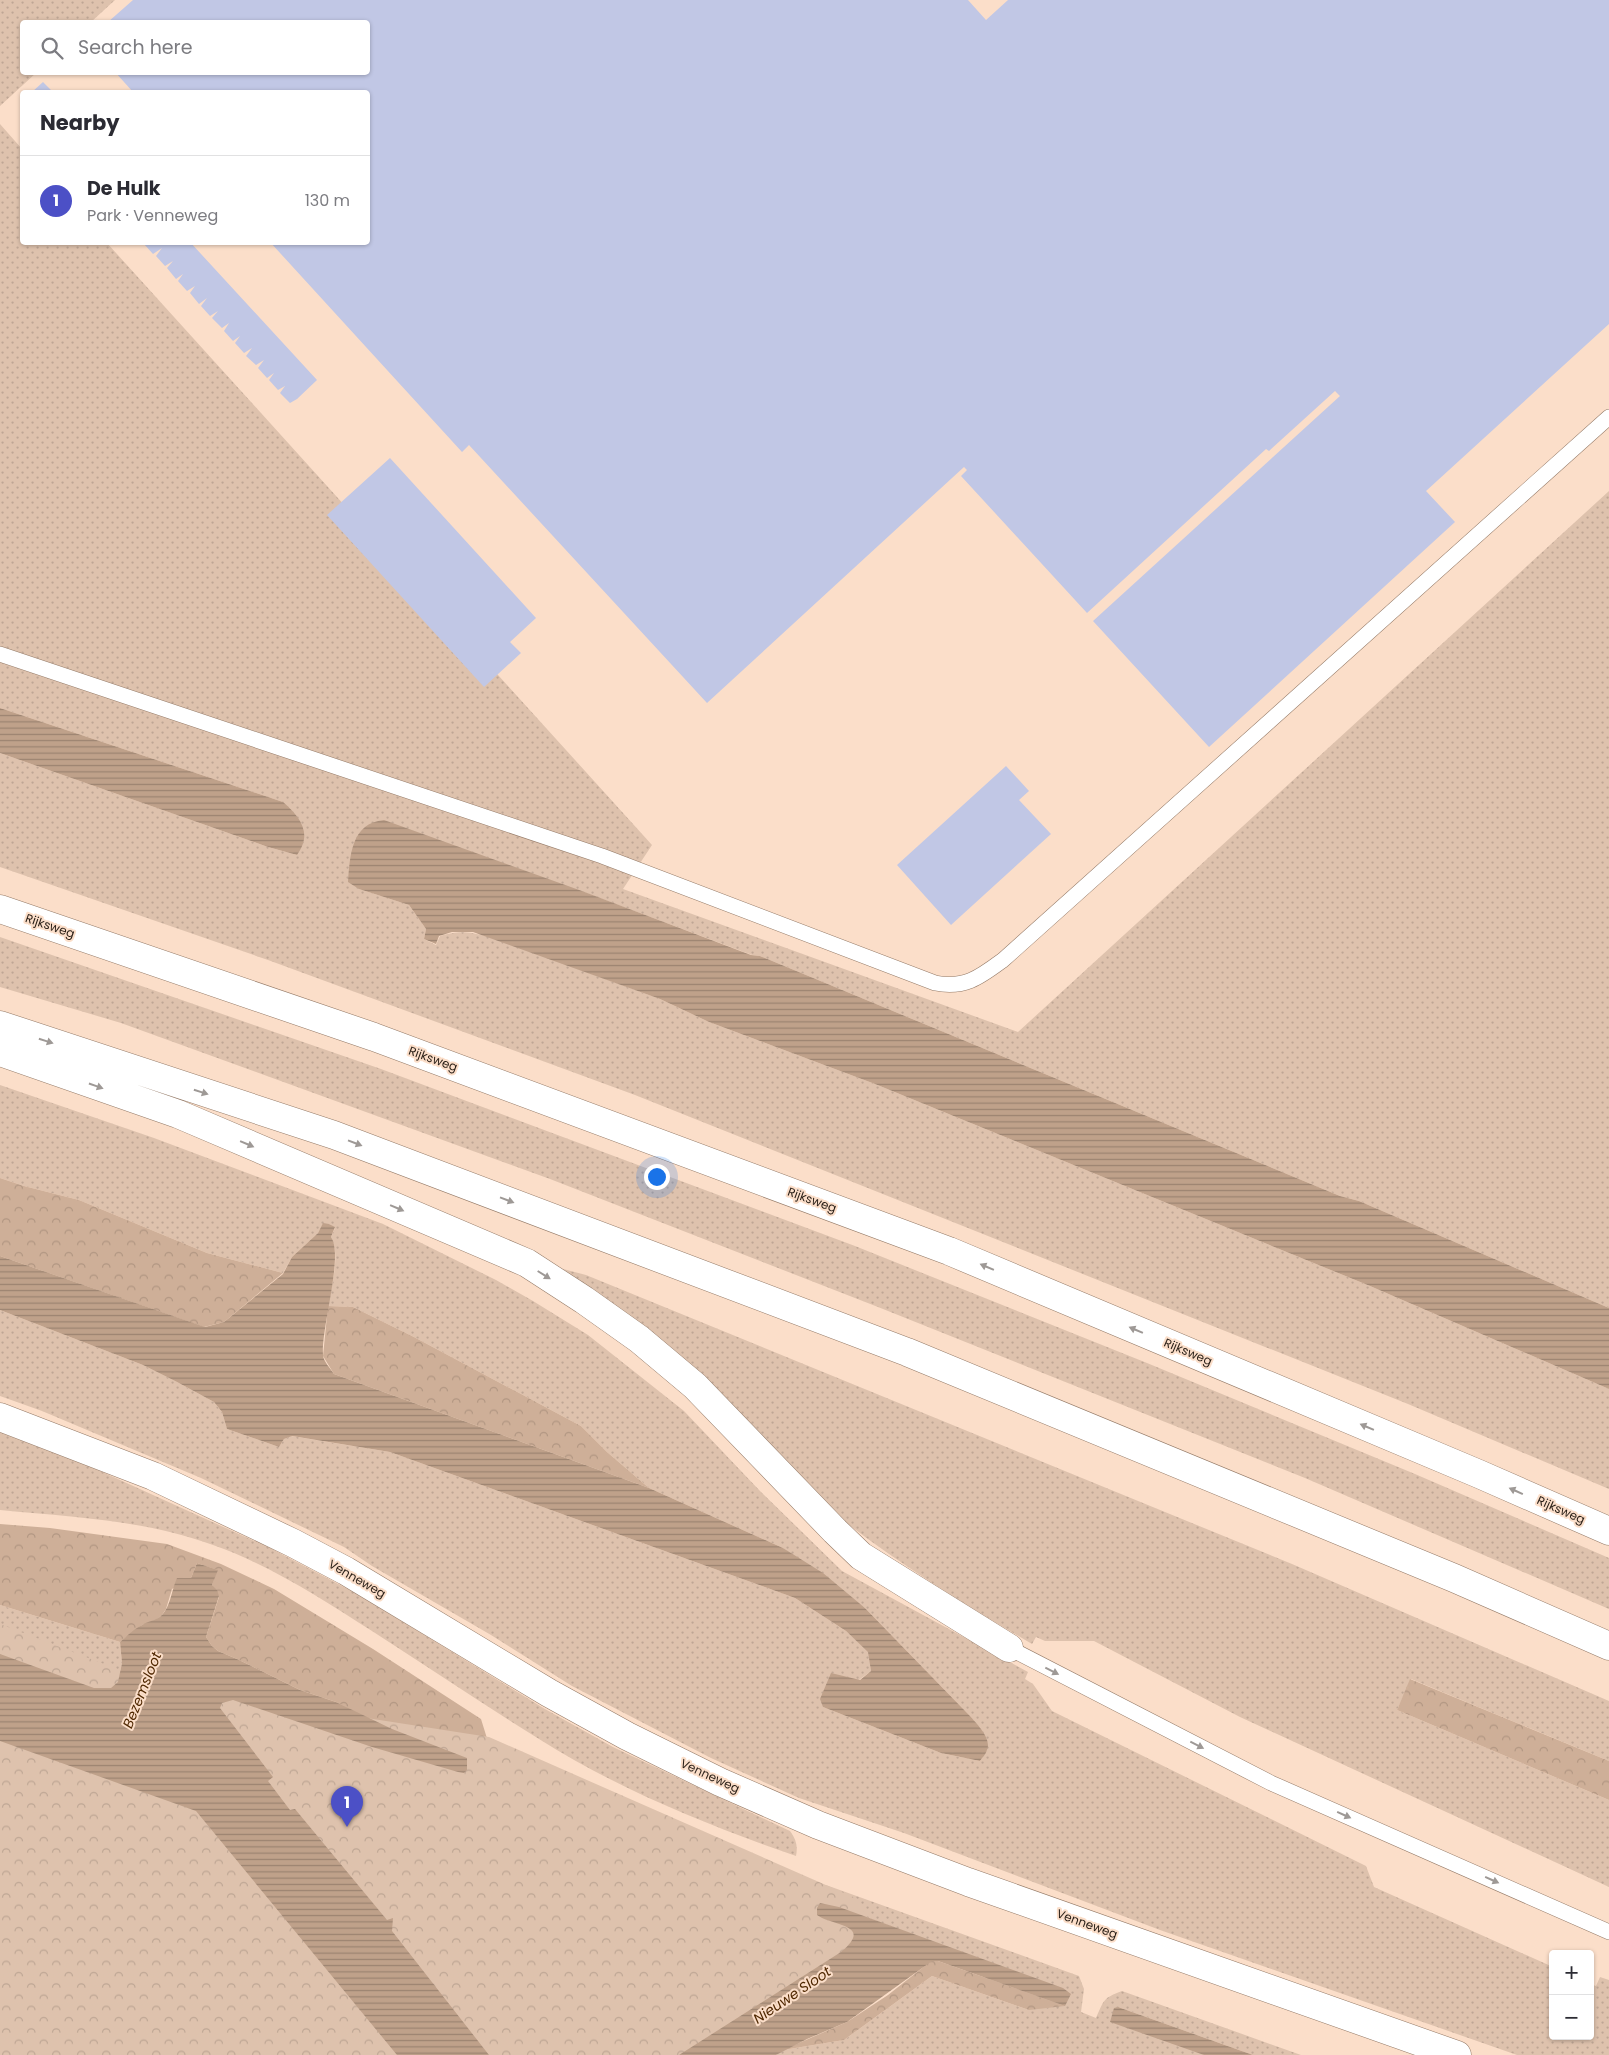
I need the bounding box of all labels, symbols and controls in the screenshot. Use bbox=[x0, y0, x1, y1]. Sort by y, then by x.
search box bbox=[20, 20, 370, 75]
icon: search bbox=[38, 34, 66, 62]
text: Search here bbox=[78, 34, 192, 61]
text: Nearby bbox=[40, 108, 120, 137]
text: De Hulk bbox=[87, 175, 161, 202]
text: 1 bbox=[53, 189, 59, 212]
text: 130 m bbox=[305, 189, 350, 212]
text: Park · Venneweg bbox=[87, 204, 218, 227]
street label: Rijksweg bbox=[23, 909, 77, 942]
one-way arrow bbox=[39, 1037, 54, 1045]
street label: Rijksweg bbox=[406, 1042, 460, 1075]
one-way arrow bbox=[88, 1082, 103, 1090]
one-way arrow bbox=[193, 1088, 208, 1096]
one-way arrow bbox=[348, 1139, 363, 1147]
one-way arrow bbox=[240, 1140, 254, 1148]
your location bbox=[644, 1164, 670, 1190]
street label: Rijksweg bbox=[785, 1183, 839, 1216]
one-way arrow bbox=[500, 1196, 515, 1204]
one-way arrow bbox=[390, 1204, 404, 1212]
one-way arrow bbox=[979, 1263, 994, 1270]
one-way arrow bbox=[538, 1270, 551, 1279]
one-way arrow bbox=[1128, 1326, 1143, 1334]
street label: Rijksweg bbox=[1161, 1334, 1215, 1369]
one-way arrow bbox=[1359, 1423, 1374, 1431]
one-way arrow bbox=[1509, 1486, 1523, 1494]
street label: Rijksweg bbox=[1534, 1491, 1588, 1528]
street label: Venneweg bbox=[325, 1555, 389, 1602]
water label: Bezemsloot bbox=[118, 1648, 167, 1731]
one-way arrow bbox=[1045, 1667, 1060, 1675]
one-way arrow bbox=[1190, 1741, 1204, 1749]
street label: Venneweg bbox=[678, 1754, 743, 1797]
pin: 1 bbox=[331, 1786, 363, 1827]
one-way arrow bbox=[1337, 1811, 1351, 1819]
one-way arrow bbox=[1485, 1877, 1499, 1885]
street label: Venneweg bbox=[1054, 1905, 1120, 1942]
map controls bbox=[1549, 1950, 1594, 2040]
button: + bbox=[1549, 1950, 1594, 1995]
water label: Nieuwe Sloot bbox=[749, 1961, 836, 2028]
button: − bbox=[1549, 1995, 1594, 2040]

